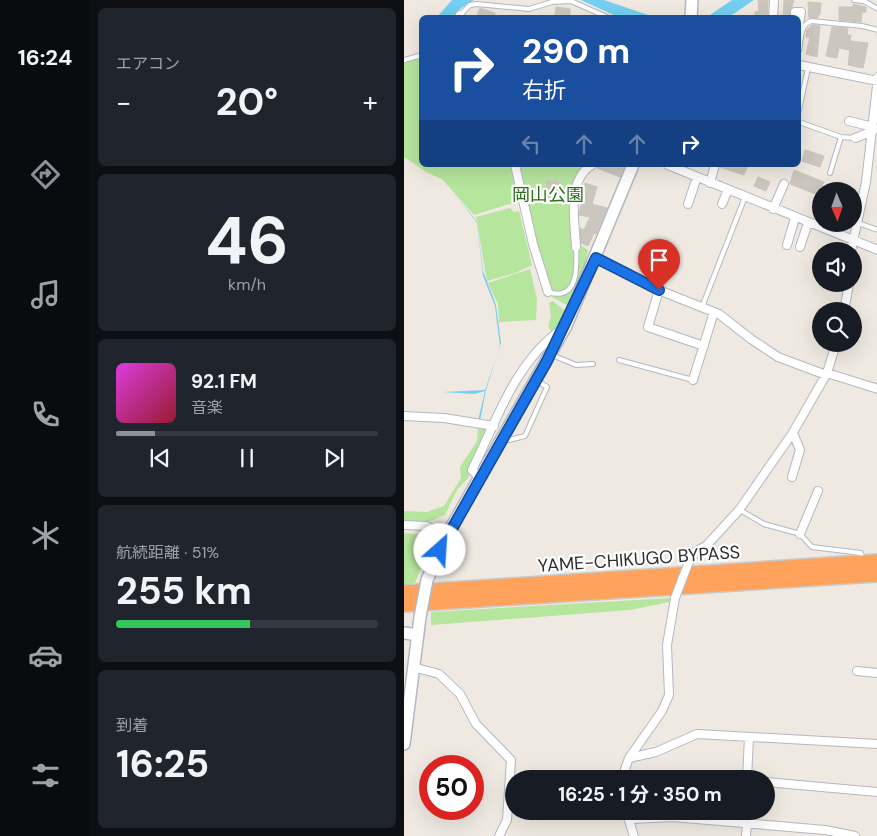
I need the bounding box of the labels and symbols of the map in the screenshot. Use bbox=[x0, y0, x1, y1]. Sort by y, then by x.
north arrow bbox=[812, 182, 862, 232]
park label: 岡山公園 bbox=[512, 183, 584, 207]
pin bbox=[638, 239, 680, 290]
position arrow bbox=[413, 523, 465, 575]
street label: YAME-CHIKUGO BYPASS bbox=[537, 540, 741, 578]
speed limit sign: 50 bbox=[419, 755, 484, 820]

